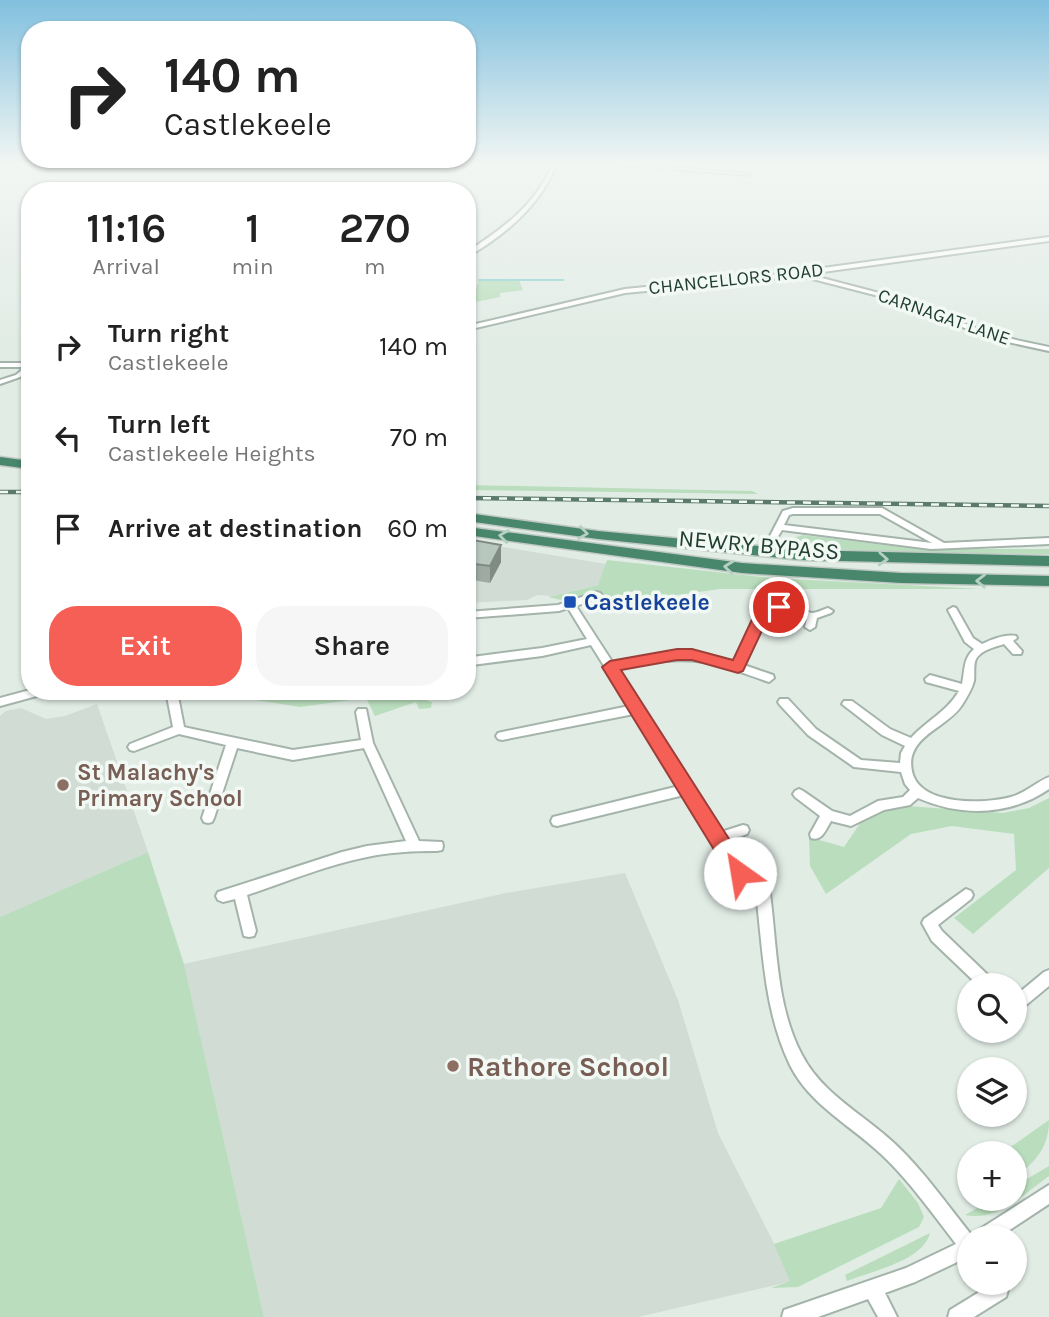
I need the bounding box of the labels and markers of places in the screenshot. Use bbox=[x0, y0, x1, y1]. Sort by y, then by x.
pin bbox=[749, 577, 809, 637]
place label: Castlekeele bbox=[584, 589, 710, 616]
marker: Castlekeele bbox=[562, 594, 578, 610]
place label: St Malachy's Primary School bbox=[77, 759, 243, 812]
marker: St Malachy's Primary School bbox=[55, 777, 71, 793]
place label: Rathore School bbox=[467, 1050, 669, 1083]
marker: Rathore School bbox=[445, 1058, 461, 1074]

